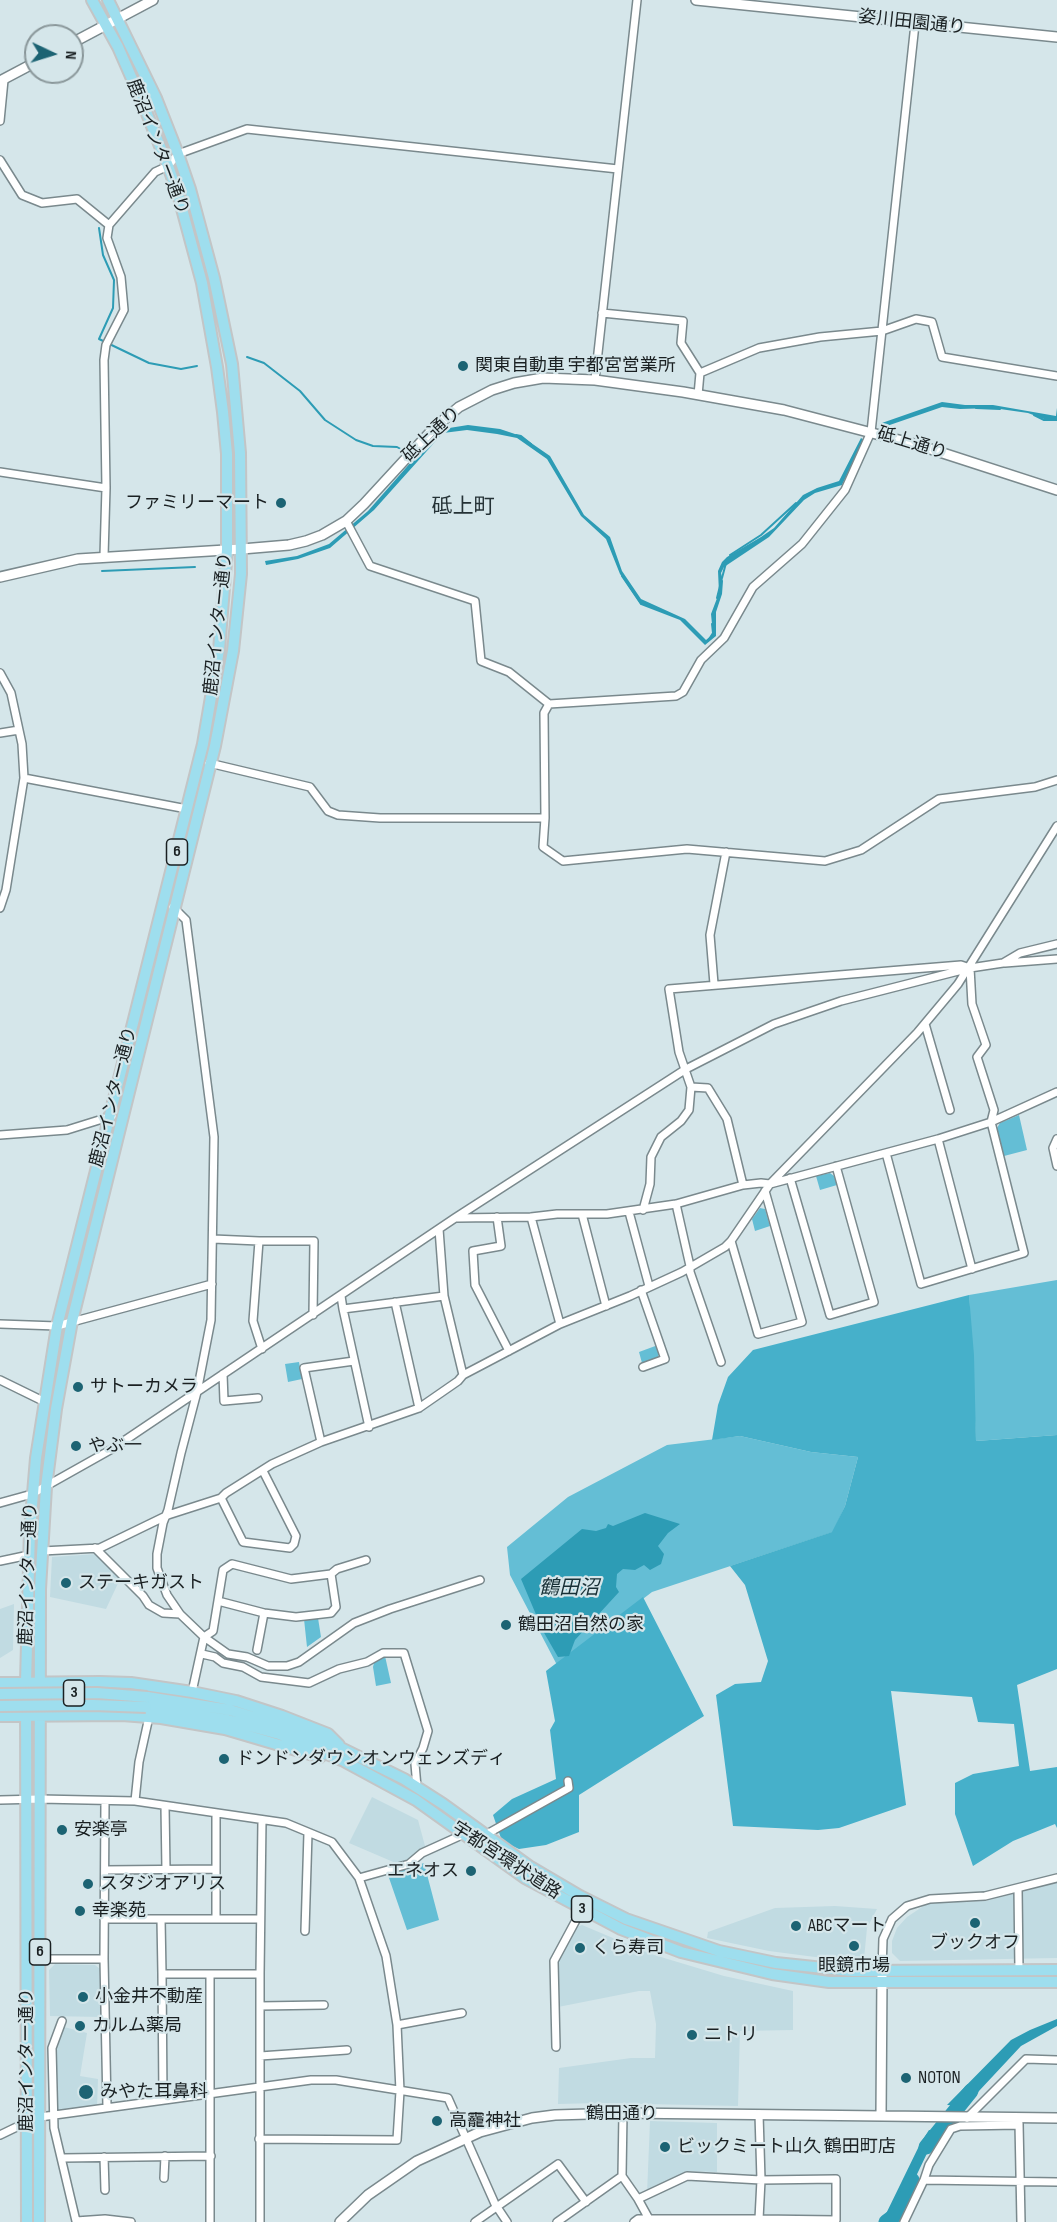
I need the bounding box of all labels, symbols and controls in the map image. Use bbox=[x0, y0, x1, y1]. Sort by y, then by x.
street label: 姿川田園通り bbox=[857, 7, 967, 39]
north arrow bbox=[24, 24, 84, 84]
text: N bbox=[61, 50, 80, 60]
street label: 鹿沼インター通り bbox=[121, 76, 193, 218]
place label: 関東自動車 宇都宮営業所 bbox=[475, 355, 676, 377]
marker: 関東自動車 宇都宮営業所 bbox=[456, 359, 470, 373]
street label: 砥上通り bbox=[398, 403, 466, 467]
street label: 砥上通り bbox=[874, 423, 950, 465]
place label: ファミリーマート bbox=[125, 492, 269, 514]
district label: 砥上町 bbox=[432, 495, 494, 521]
marker: ファミリーマート bbox=[274, 496, 288, 510]
street label: 鹿沼インター通り bbox=[201, 551, 237, 697]
road number: 6 bbox=[166, 839, 188, 865]
street label: 鹿沼インター通り bbox=[86, 1025, 142, 1169]
place label: サトーカメラ bbox=[90, 1376, 198, 1398]
marker: サトーカメラ bbox=[71, 1380, 85, 1394]
place label: やぶ一 bbox=[88, 1435, 142, 1457]
marker: やぶ一 bbox=[69, 1439, 83, 1453]
street label: 鹿沼インター通り bbox=[16, 1502, 42, 1646]
place label: ステーキガスト bbox=[78, 1572, 204, 1594]
marker: ステーキガスト bbox=[59, 1576, 73, 1590]
water label: 鶴田沼 bbox=[539, 1577, 599, 1601]
place label: 鶴田沼自然の家 bbox=[518, 1614, 644, 1636]
marker: 鶴田沼自然の家 bbox=[499, 1618, 513, 1632]
road number: 3 bbox=[64, 1680, 84, 1706]
place label: ドンドンダウンオンウェンズディ bbox=[236, 1748, 506, 1770]
marker: ドンドンダウンオンウェンズディ bbox=[217, 1752, 231, 1766]
street label: 宇都宮環状道路 bbox=[447, 1818, 565, 1904]
place label: 安楽亭 bbox=[74, 1819, 128, 1841]
marker: 安楽亭 bbox=[55, 1823, 69, 1837]
place label: エネオス bbox=[387, 1860, 459, 1882]
marker: エネオス bbox=[464, 1864, 478, 1878]
place label: スタジオアリス bbox=[100, 1873, 226, 1895]
marker: スタジオアリス bbox=[81, 1877, 95, 1891]
road number: 3 bbox=[572, 1896, 592, 1922]
place label: 幸楽苑 bbox=[92, 1900, 146, 1922]
marker: 幸楽苑 bbox=[73, 1904, 87, 1918]
place label: ABCマート bbox=[808, 1915, 886, 1937]
marker: ブックオフ bbox=[968, 1916, 982, 1930]
marker: ABCマート bbox=[789, 1919, 803, 1933]
place label: ブックオフ bbox=[930, 1932, 1020, 1954]
place label: くら寿司 bbox=[592, 1937, 664, 1959]
road number: 6 bbox=[30, 1939, 51, 1965]
marker: 眼鏡市場 bbox=[847, 1939, 861, 1953]
marker: くら寿司 bbox=[573, 1941, 587, 1955]
place label: 眼鏡市場 bbox=[818, 1955, 890, 1977]
place label: 小金井不動産 bbox=[95, 1986, 203, 2008]
street label: 鹿沼インター通り bbox=[16, 1988, 38, 2132]
marker: 小金井不動産 bbox=[76, 1990, 90, 2004]
place label: カルム薬局 bbox=[92, 2015, 182, 2037]
marker: カルム薬局 bbox=[73, 2019, 87, 2033]
place label: ニトリ bbox=[704, 2024, 758, 2046]
marker: ニトリ bbox=[685, 2028, 699, 2042]
place label: NOTON bbox=[918, 2067, 961, 2089]
marker: NOTON bbox=[899, 2071, 913, 2085]
place label: みやた耳鼻科 bbox=[100, 2081, 208, 2103]
marker: みやた耳鼻科 bbox=[77, 2083, 95, 2101]
street label: 鶴田通り bbox=[586, 2103, 658, 2125]
place label: 高靇神社 bbox=[449, 2110, 521, 2132]
marker: 高靇神社 bbox=[430, 2114, 444, 2128]
place label: ビックミート山久 鶴田町店 bbox=[677, 2136, 896, 2158]
marker: ビックミート山久 鶴田町店 bbox=[658, 2140, 672, 2154]

